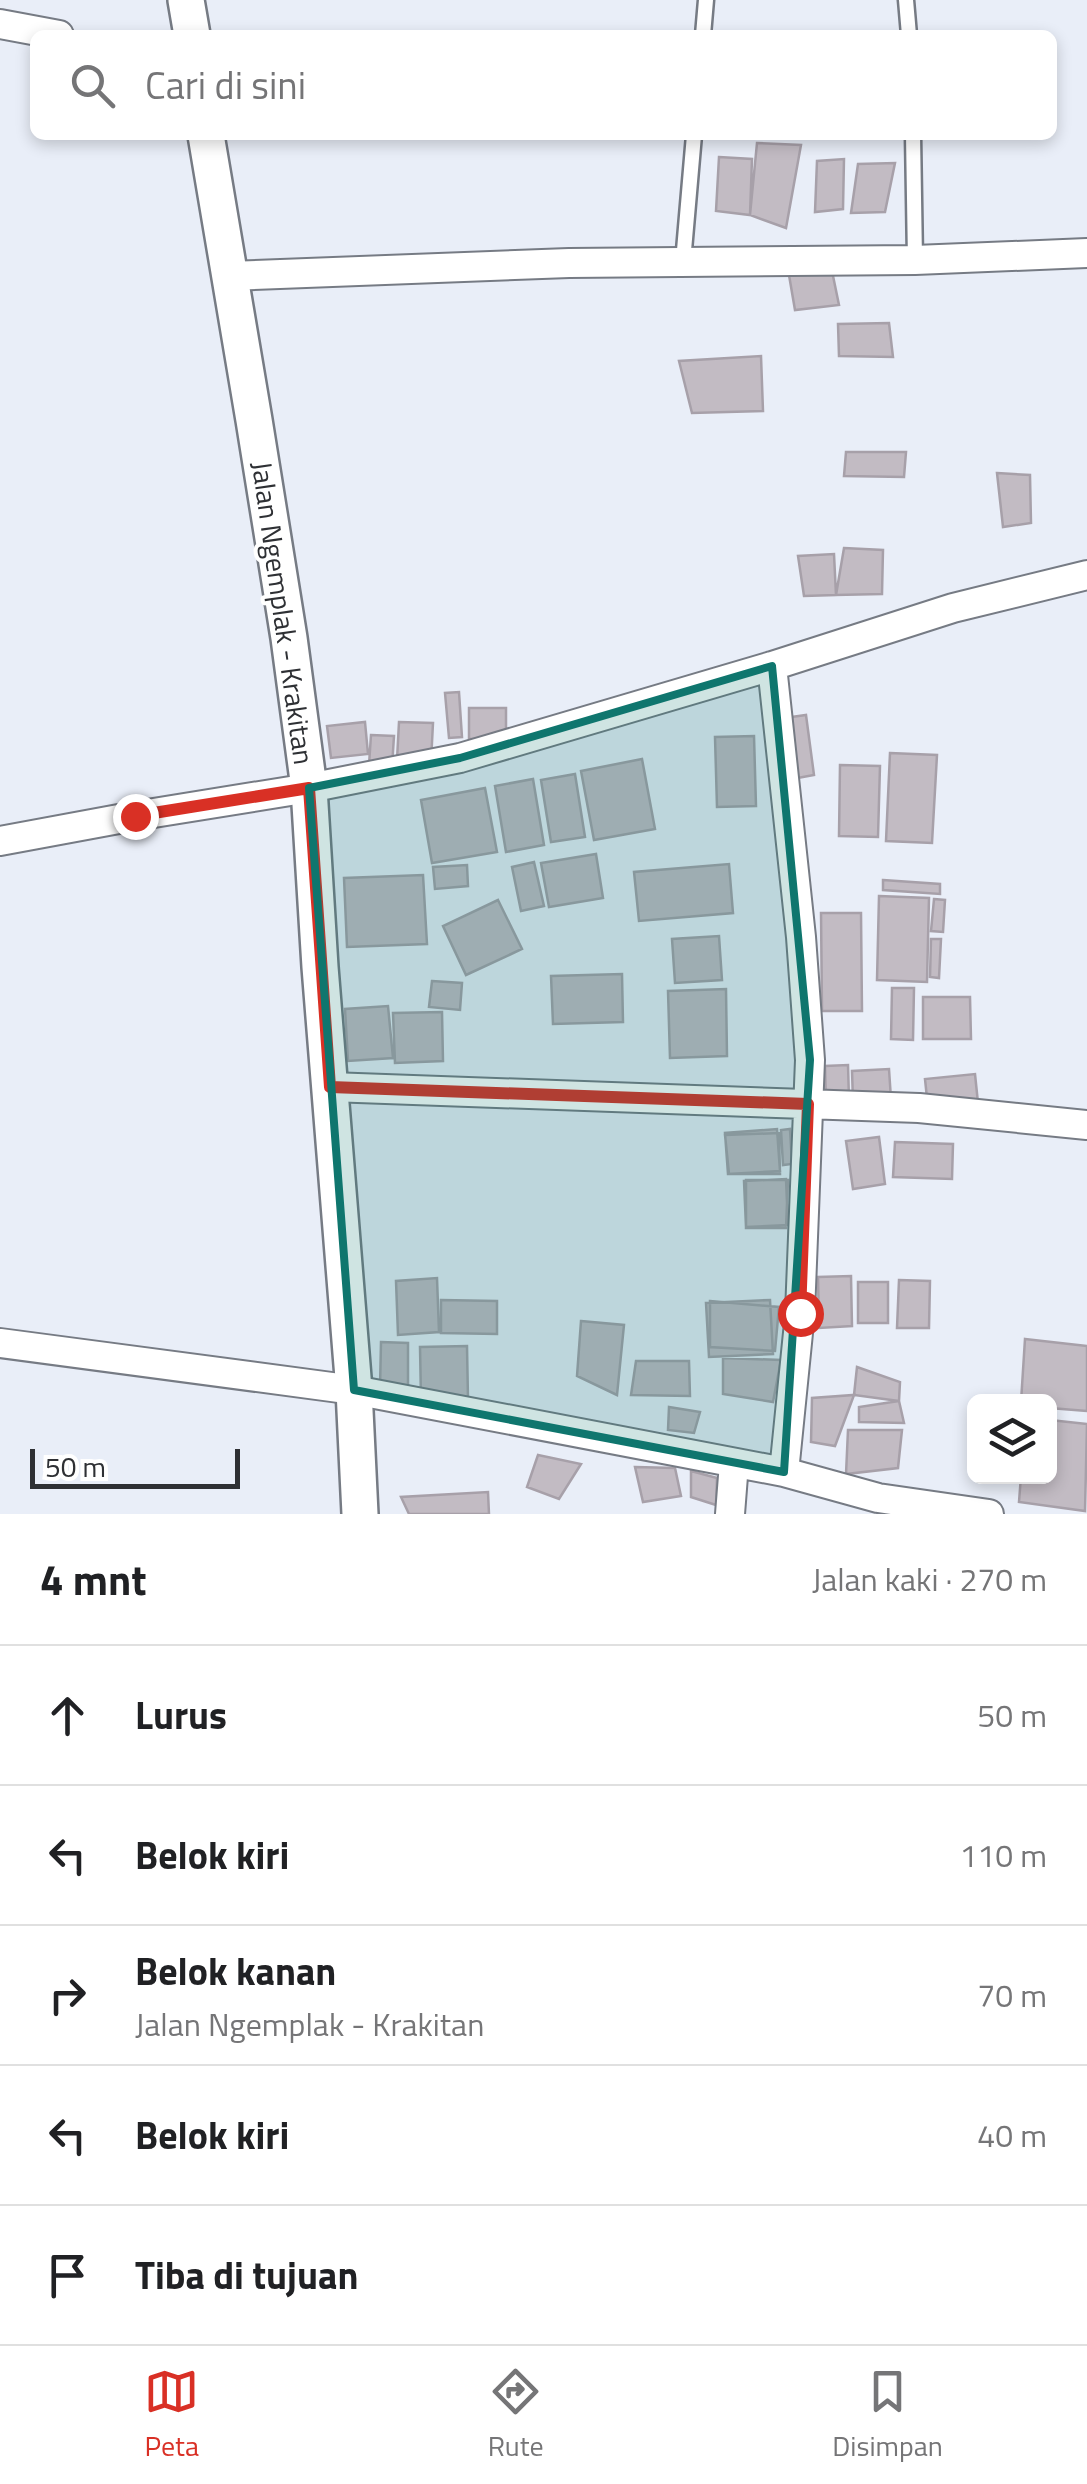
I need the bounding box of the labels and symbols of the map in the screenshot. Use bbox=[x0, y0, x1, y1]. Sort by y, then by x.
street label: Jalan Ngemplak - Krakitan bbox=[241, 459, 326, 767]
route end bbox=[113, 794, 159, 840]
route start bbox=[778, 1291, 824, 1337]
scale bar bbox=[30, 1444, 240, 1488]

